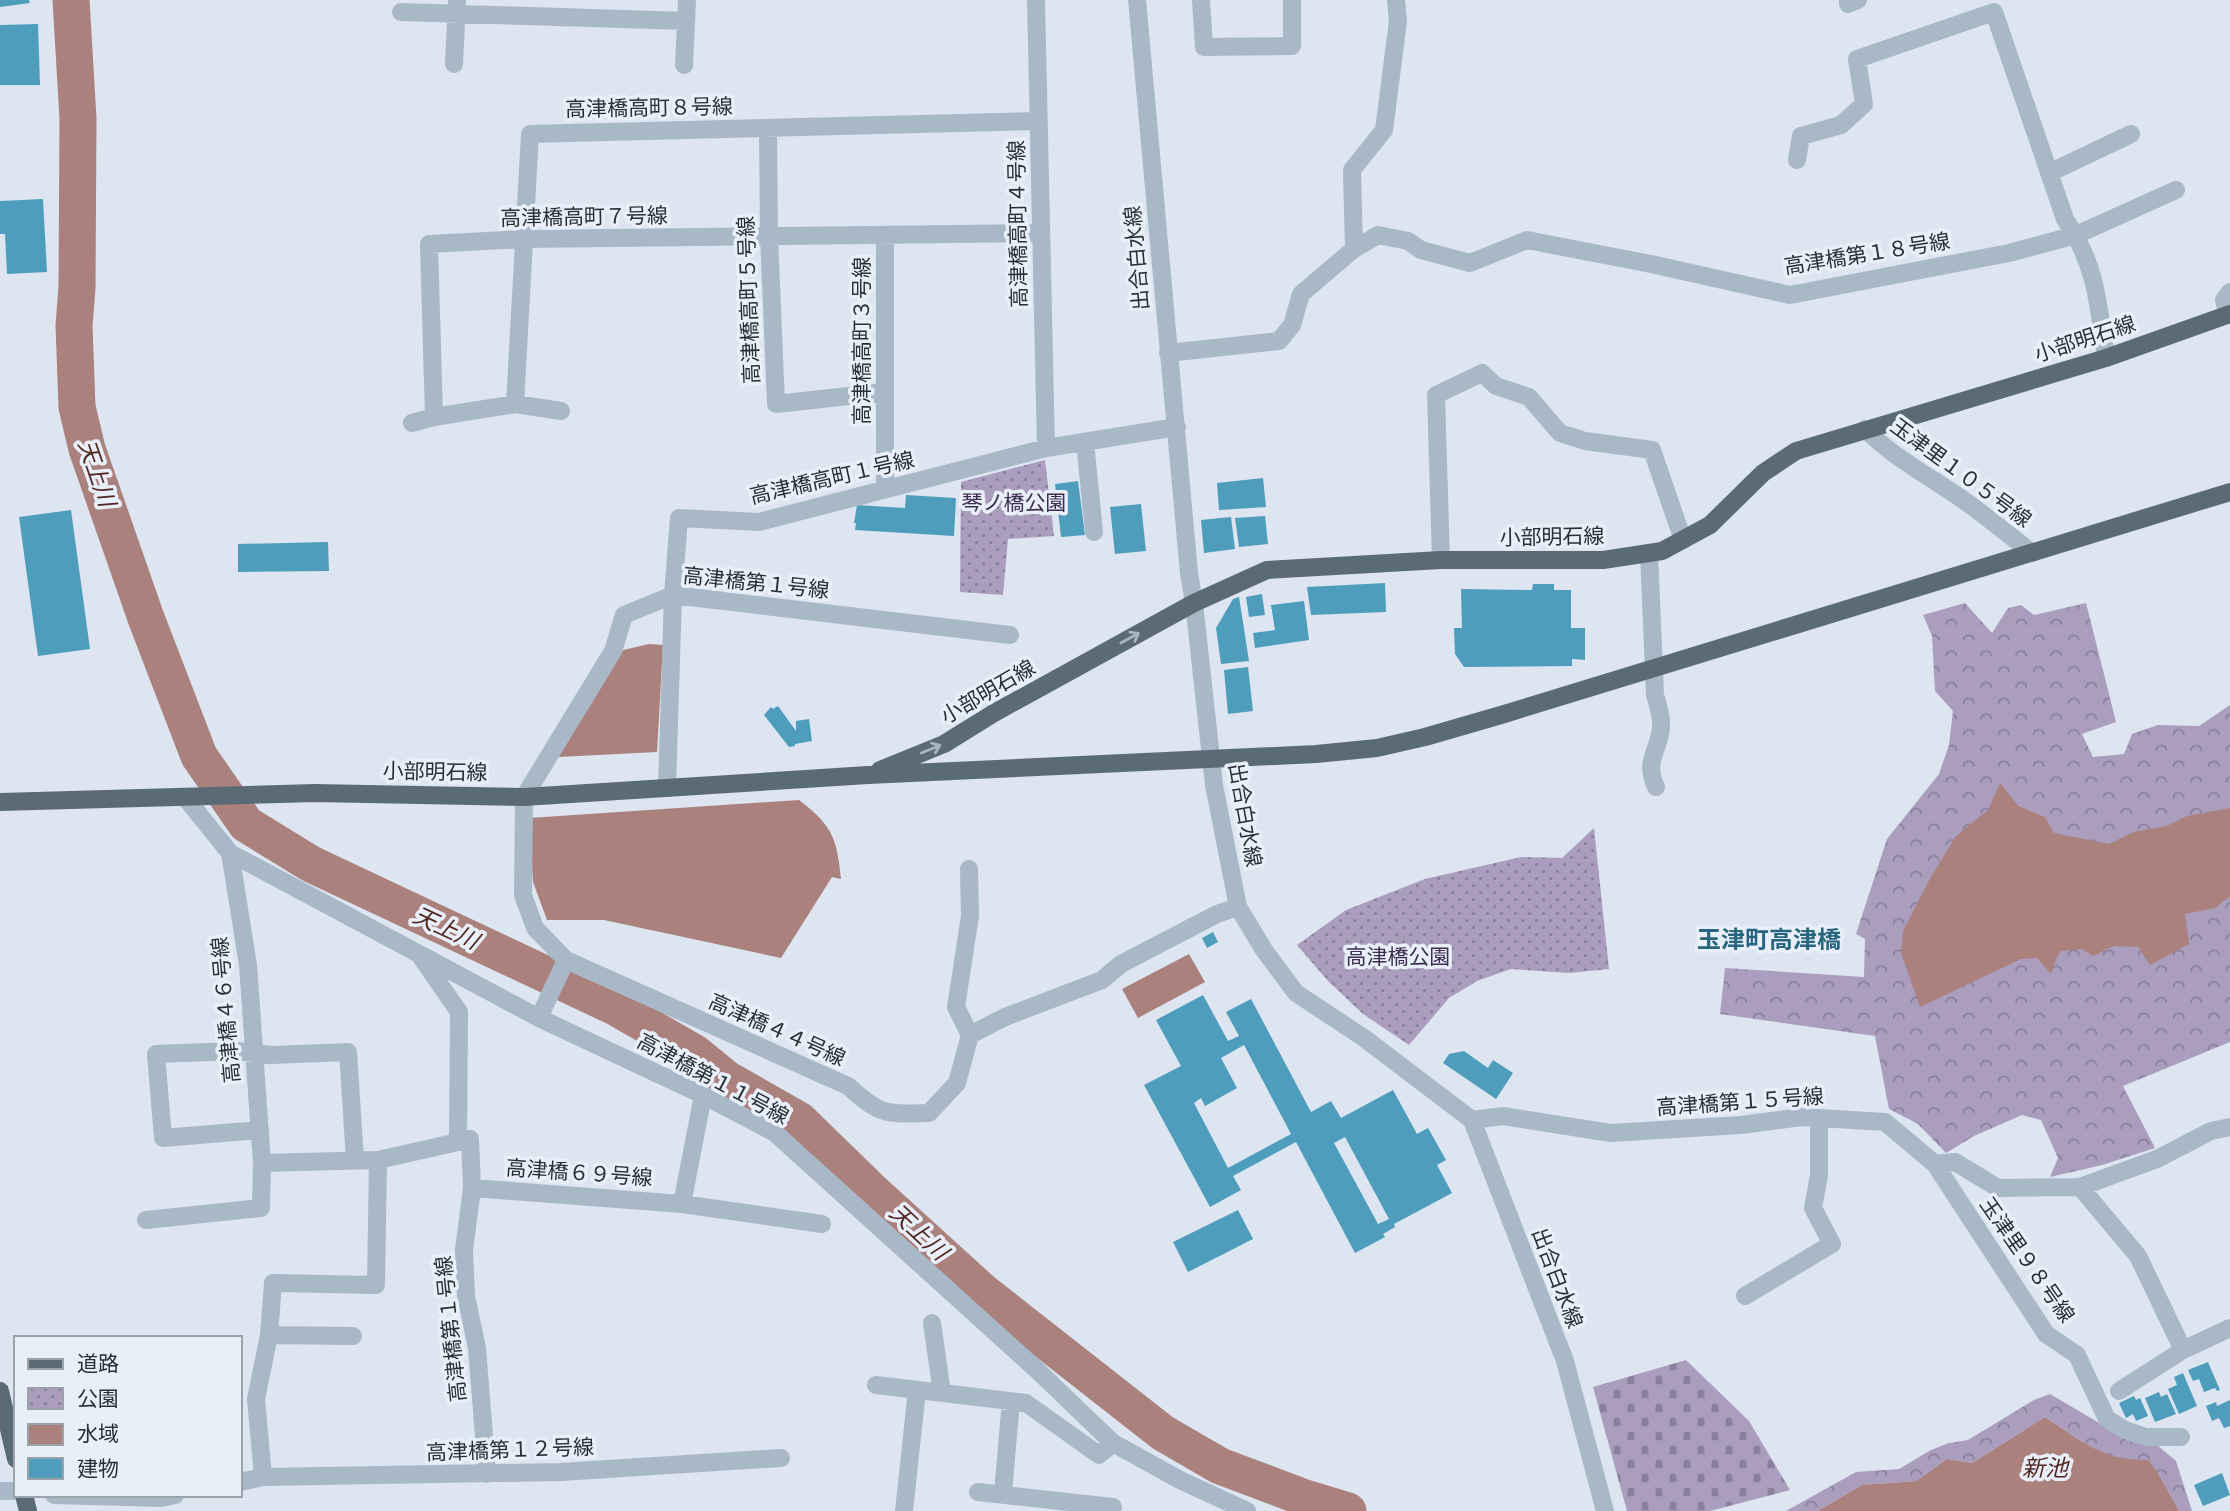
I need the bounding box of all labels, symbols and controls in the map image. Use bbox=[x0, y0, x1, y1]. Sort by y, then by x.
street label: 高津橋高町８号線 bbox=[565, 92, 733, 122]
street label: 高津橋高町４号線 bbox=[1002, 140, 1032, 308]
street label: 高津橋高町７号線 bbox=[500, 201, 668, 231]
street label: 出合白水線 bbox=[1117, 205, 1155, 312]
street label: 高津橋高町５号線 bbox=[731, 216, 765, 384]
street label: 高津橋第１８号線 bbox=[1782, 226, 1952, 280]
street label: 高津橋高町３号線 bbox=[847, 257, 875, 425]
street label: 小部明石線 bbox=[2030, 309, 2139, 368]
street label: 玉津里１０５号線 bbox=[1885, 411, 2038, 533]
water label: 天上川 bbox=[73, 435, 124, 513]
street label: 高津橋高町１号線 bbox=[747, 444, 917, 510]
park label: 琴ノ橋公園 bbox=[962, 488, 1067, 516]
street label: 小部明石線 bbox=[1499, 521, 1605, 551]
street label: 高津橋第１号線 bbox=[682, 560, 831, 604]
one-way arrow bbox=[1119, 631, 1140, 644]
street label: 小部明石線 bbox=[935, 653, 1040, 730]
one-way arrow bbox=[920, 742, 942, 755]
street label: 小部明石線 bbox=[382, 756, 488, 786]
street label: 出合白水線 bbox=[1223, 761, 1269, 869]
water label: 天上川 bbox=[409, 899, 487, 957]
district label: 玉津町高津橋 bbox=[1697, 923, 1841, 955]
street label: 高津橋４６号線 bbox=[205, 936, 245, 1085]
park label: 高津橋公園 bbox=[1346, 942, 1451, 970]
street label: 高津橋４４号線 bbox=[705, 986, 850, 1072]
street label: 高津橋第１１号線 bbox=[633, 1026, 794, 1130]
street label: 高津橋第１５号線 bbox=[1655, 1081, 1825, 1121]
street label: 高津橋６９号線 bbox=[505, 1153, 653, 1191]
street label: 玉津里９８号線 bbox=[1974, 1191, 2081, 1328]
water label: 天上川 bbox=[884, 1197, 957, 1268]
street label: 出合白水線 bbox=[1526, 1224, 1590, 1332]
street label: 高津橋第１号線 bbox=[428, 1255, 472, 1404]
legend bbox=[14, 1336, 242, 1497]
text: 道路 bbox=[77, 1349, 119, 1377]
text: 公園 bbox=[77, 1384, 119, 1412]
text: 水域 bbox=[77, 1419, 119, 1447]
street label: 高津橋第１２号線 bbox=[426, 1432, 594, 1466]
water label: 新池 bbox=[2022, 1452, 2070, 1482]
text: 建物 bbox=[77, 1454, 119, 1482]

